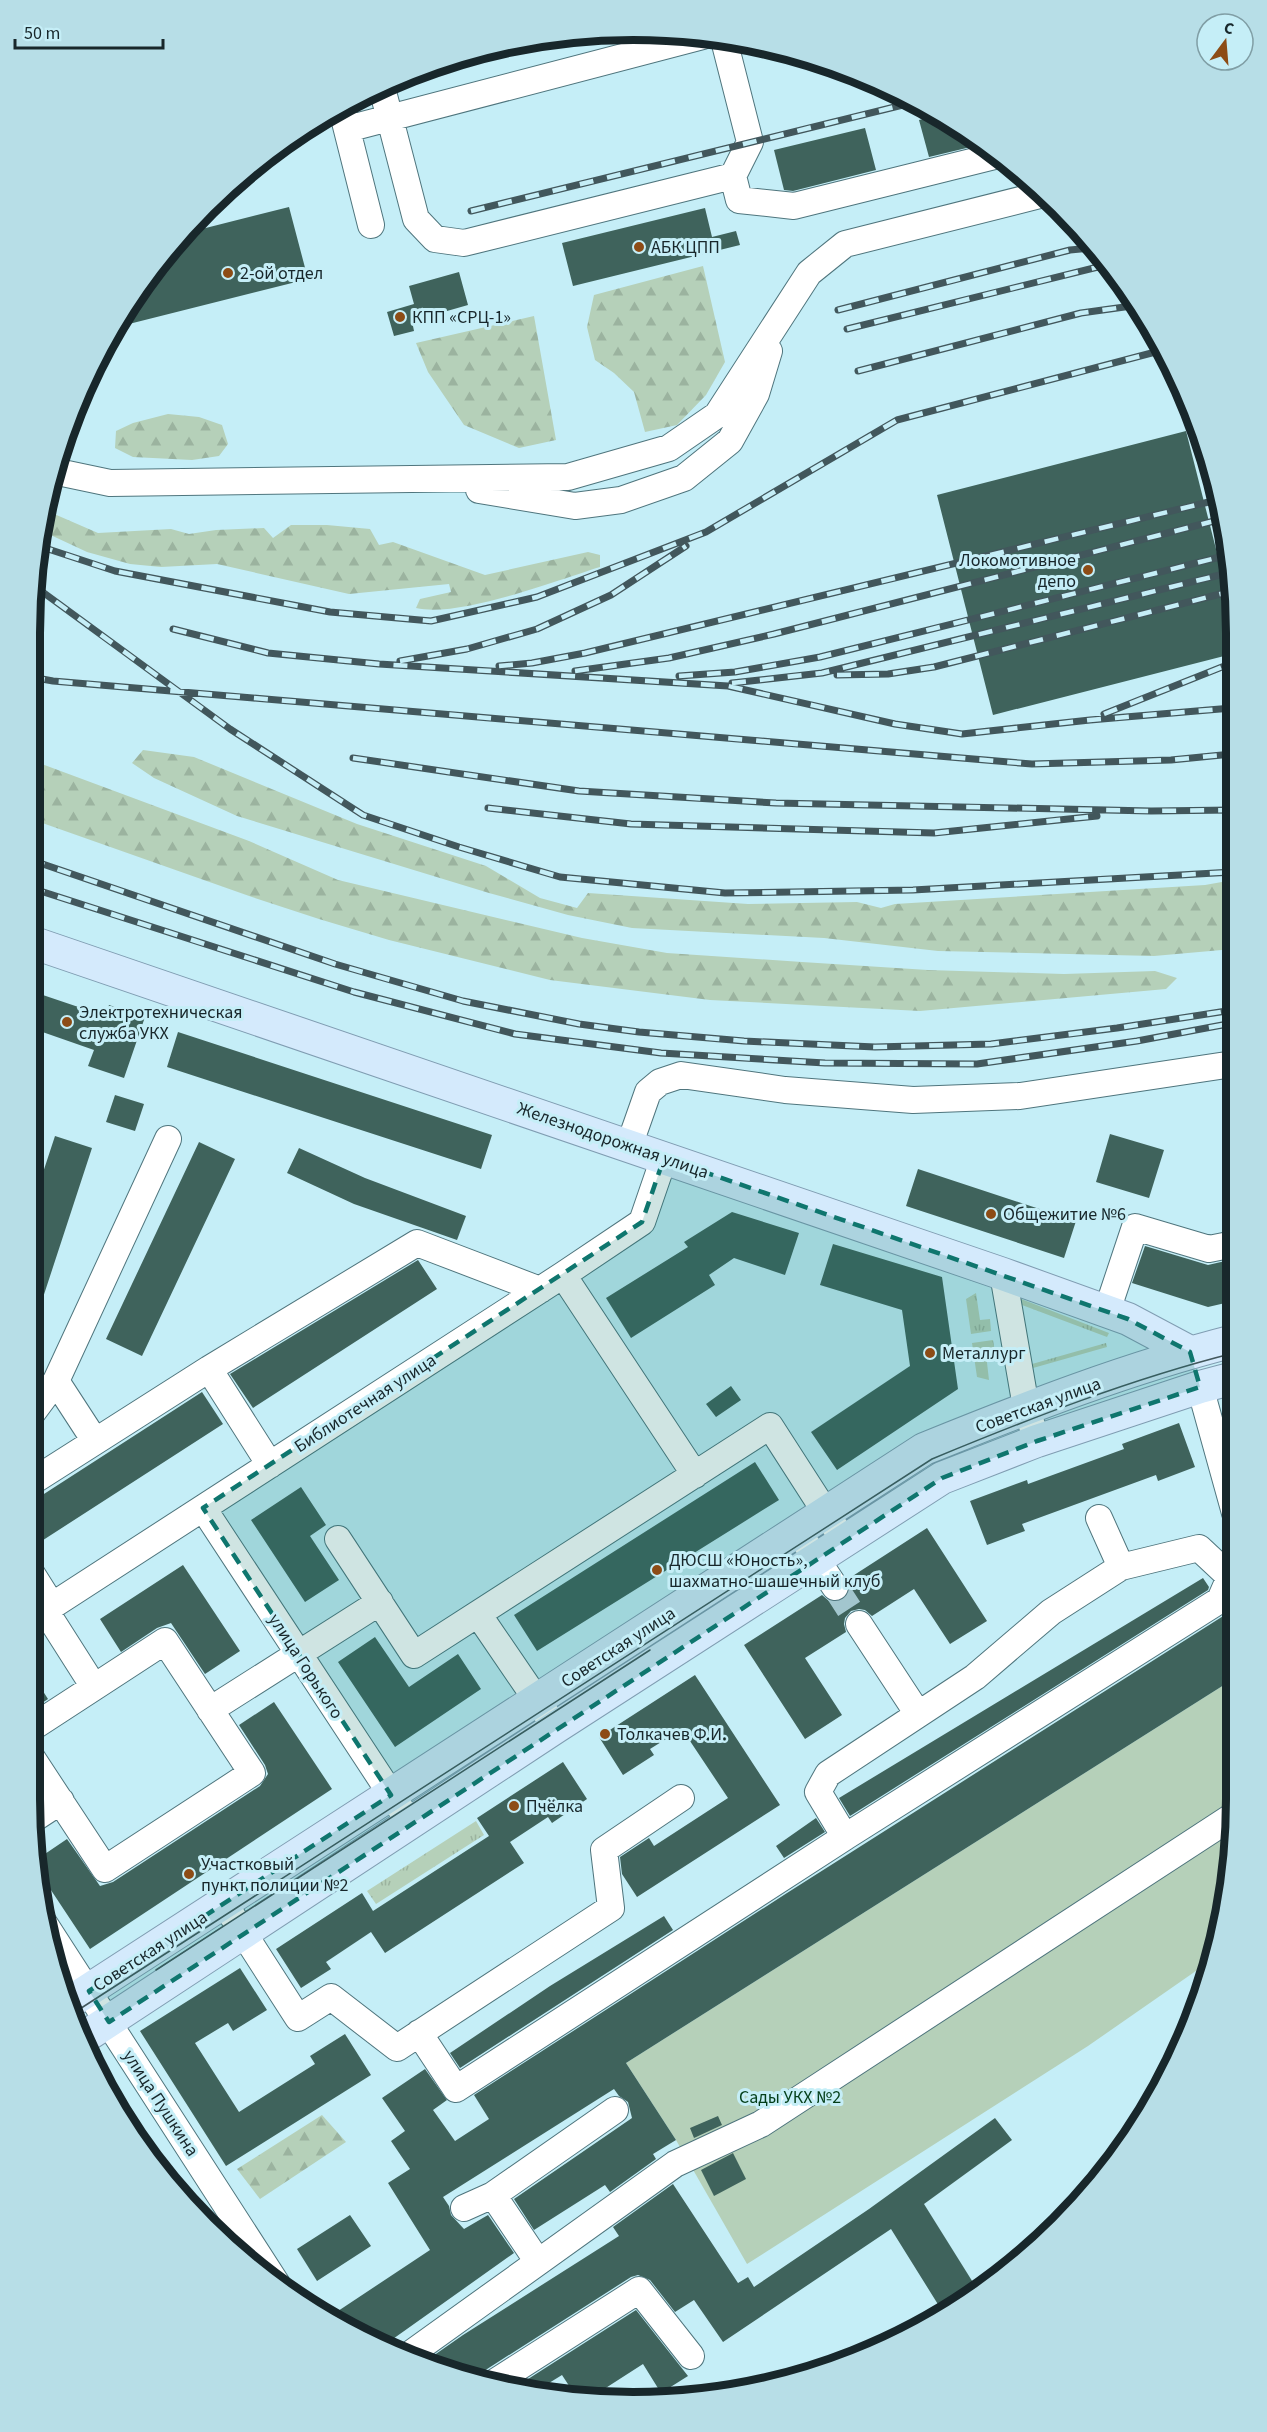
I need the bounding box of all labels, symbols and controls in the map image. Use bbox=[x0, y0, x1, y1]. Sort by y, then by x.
scale bar bbox=[15, 12, 164, 50]
north arrow bbox=[1195, 12, 1255, 72]
text: С bbox=[1221, 17, 1236, 40]
text: 50 m bbox=[24, 21, 60, 46]
place label: АБК ЦПП bbox=[651, 235, 720, 260]
marker: АБК ЦПП bbox=[632, 240, 646, 254]
place label: 2-ой отдел bbox=[240, 261, 323, 286]
marker: 2-ой отдел bbox=[221, 266, 235, 280]
place label: КПП «СРЦ-1» bbox=[412, 305, 511, 330]
marker: КПП «СРЦ-1» bbox=[393, 310, 407, 324]
place label: Локомотивное депо bbox=[959, 548, 1076, 594]
marker: Локомотивное депо bbox=[1081, 563, 1095, 577]
place label: Электротехническая служба УКХ bbox=[79, 1000, 243, 1046]
marker: Электротехническая служба УКХ bbox=[60, 1015, 74, 1029]
street label: Железнодорожная улица bbox=[514, 1096, 712, 1185]
place label: Общежитие №6 bbox=[1003, 1202, 1126, 1227]
marker: Общежитие №6 bbox=[984, 1207, 998, 1221]
place label: Металлург bbox=[942, 1341, 1026, 1366]
marker: Металлург bbox=[923, 1346, 937, 1360]
street label: Библиотечная улица bbox=[289, 1348, 441, 1459]
street label: Советская улица bbox=[972, 1371, 1104, 1440]
place label: ДЮСШ «Юность», шахматно-шашечный клуб bbox=[669, 1548, 881, 1594]
marker: ДЮСШ «Юность», шахматно-шашечный клуб bbox=[650, 1563, 664, 1577]
street label: Советская улица bbox=[556, 1601, 680, 1694]
street label: улица Горького bbox=[262, 1609, 349, 1724]
place label: Толкачев Ф.И. bbox=[617, 1722, 727, 1747]
marker: Толкачев Ф.И. bbox=[598, 1727, 612, 1741]
place label: Пчёлка bbox=[526, 1794, 583, 1819]
marker: Пчёлка bbox=[507, 1799, 521, 1813]
place label: Участковый пункт полиции №2 bbox=[201, 1852, 348, 1898]
marker: Участковый пункт полиции №2 bbox=[182, 1867, 196, 1881]
street label: Советская улица bbox=[88, 1905, 212, 1998]
street label: улица Пушкина bbox=[117, 2045, 204, 2161]
park label: Сады УКХ №2 bbox=[739, 2085, 841, 2110]

